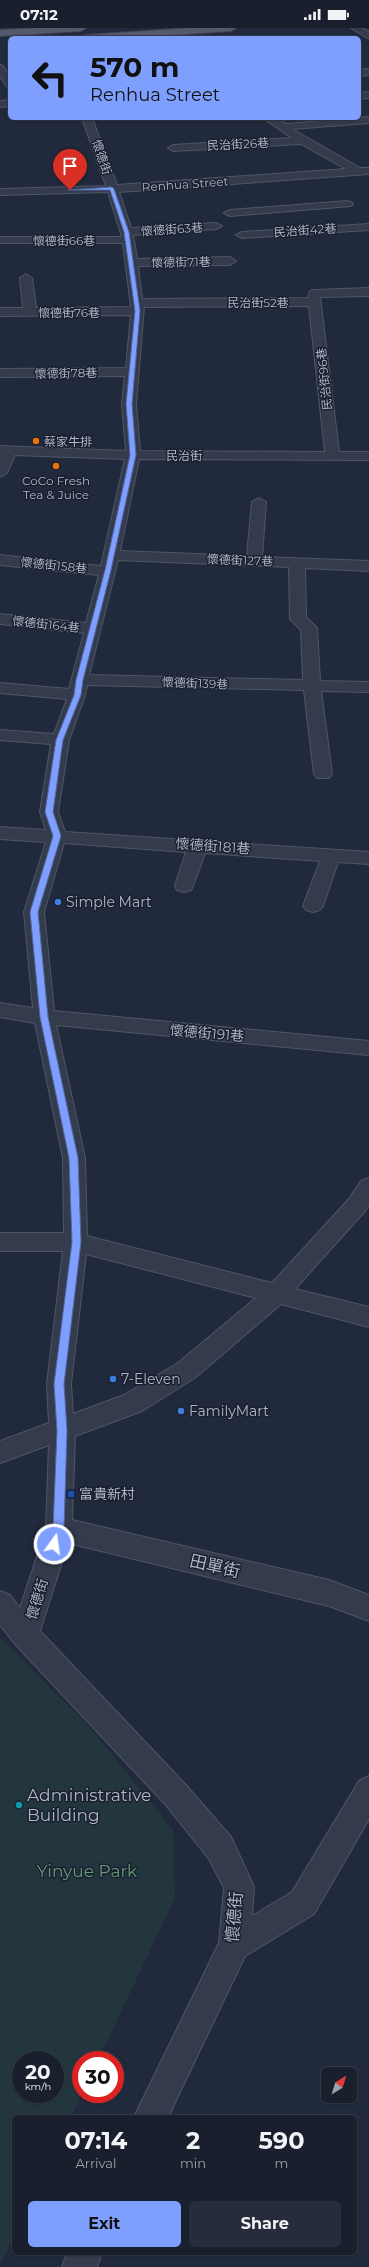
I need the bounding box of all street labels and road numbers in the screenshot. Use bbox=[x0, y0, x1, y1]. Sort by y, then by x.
street label: 民治街26巷 bbox=[207, 135, 269, 153]
street label: 懷德街 bbox=[89, 138, 115, 176]
street label: Renhua Street bbox=[141, 173, 229, 195]
street label: 懷德街63巷 bbox=[141, 219, 203, 239]
street label: 民治街42巷 bbox=[273, 220, 337, 240]
street label: 懷德街66巷 bbox=[33, 233, 95, 248]
street label: 懷德街71巷 bbox=[151, 254, 211, 270]
street label: 民治街52巷 bbox=[227, 295, 289, 310]
street label: 懷德街76巷 bbox=[38, 305, 100, 320]
street label: 民治街96巷 bbox=[313, 347, 335, 411]
street label: 懷德街78巷 bbox=[35, 365, 97, 381]
street label: 民治街 bbox=[166, 448, 202, 463]
street label: 懷德街127巷 bbox=[207, 551, 273, 569]
street label: 懷德街158巷 bbox=[20, 554, 88, 576]
street label: 懷德街164巷 bbox=[12, 613, 80, 635]
street label: 懷德街139巷 bbox=[162, 674, 228, 692]
street label: 懷德街181巷 bbox=[175, 834, 251, 858]
street label: 懷德街191巷 bbox=[169, 1021, 245, 1045]
street label: 田單街 bbox=[188, 1551, 242, 1581]
street label: 懷德街 bbox=[22, 1576, 52, 1622]
street label: 懷德街 bbox=[222, 1891, 246, 1943]

